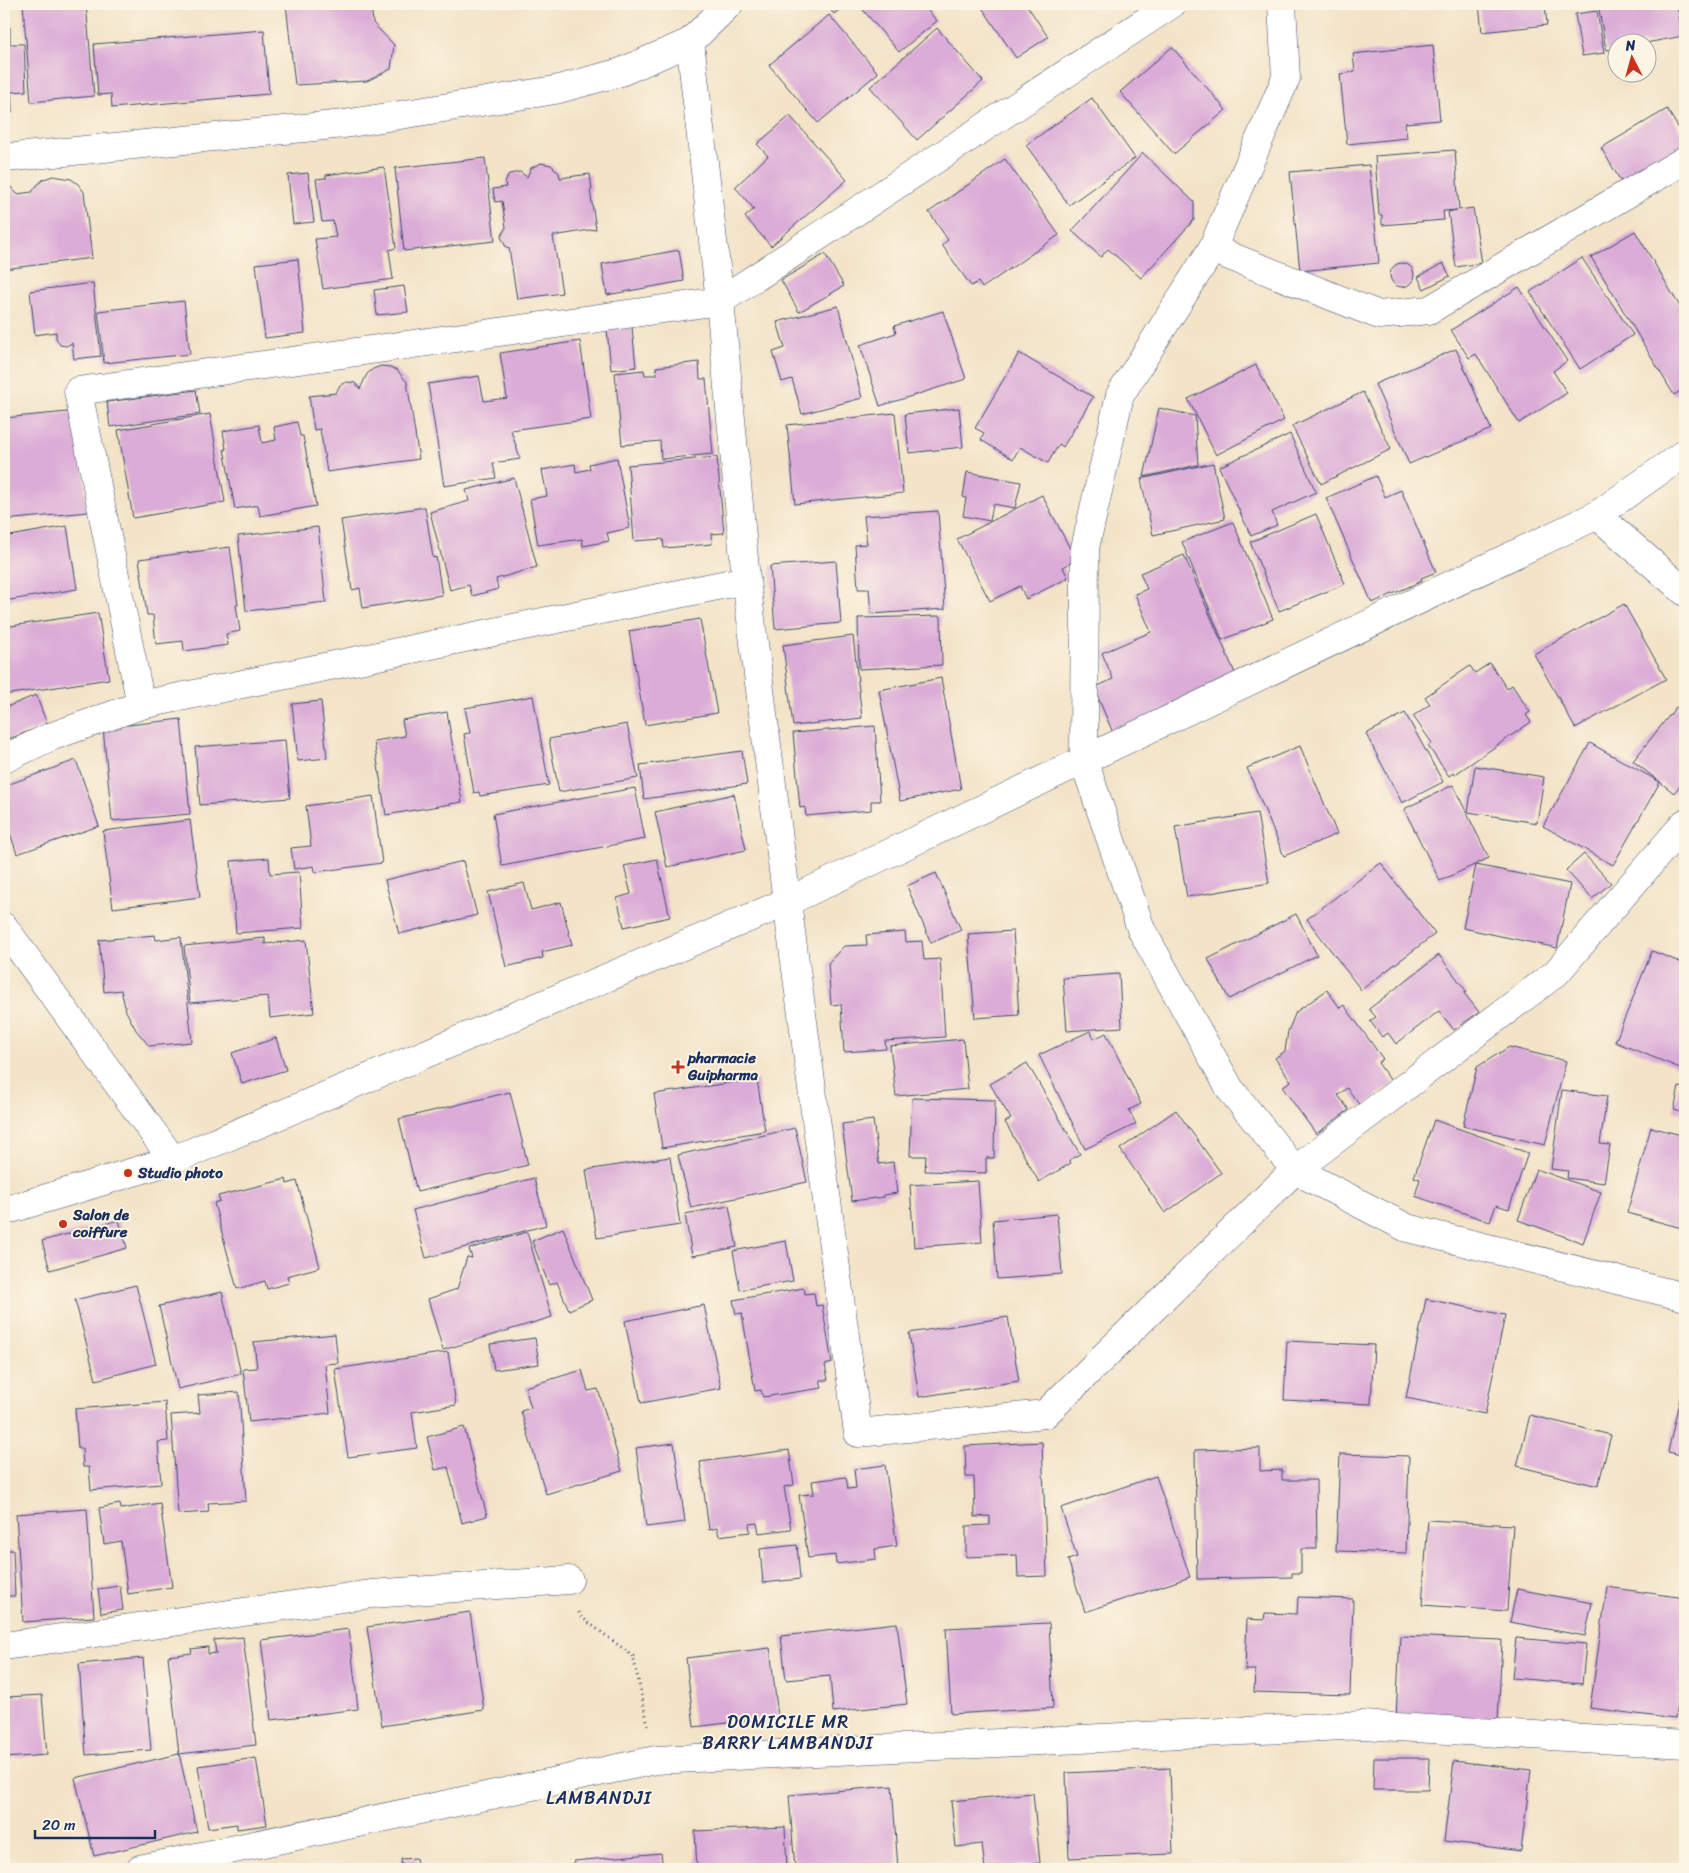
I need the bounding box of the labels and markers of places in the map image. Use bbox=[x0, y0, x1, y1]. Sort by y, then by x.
place label: pharmacie Guipharma bbox=[687, 1045, 759, 1088]
marker: pharmacie Guipharma bbox=[672, 1061, 684, 1073]
place label: Studio photo bbox=[137, 1160, 223, 1186]
marker: Studio photo bbox=[122, 1167, 134, 1179]
place label: Salon de coiffure bbox=[72, 1202, 130, 1245]
marker: Salon de coiffure bbox=[57, 1218, 69, 1230]

